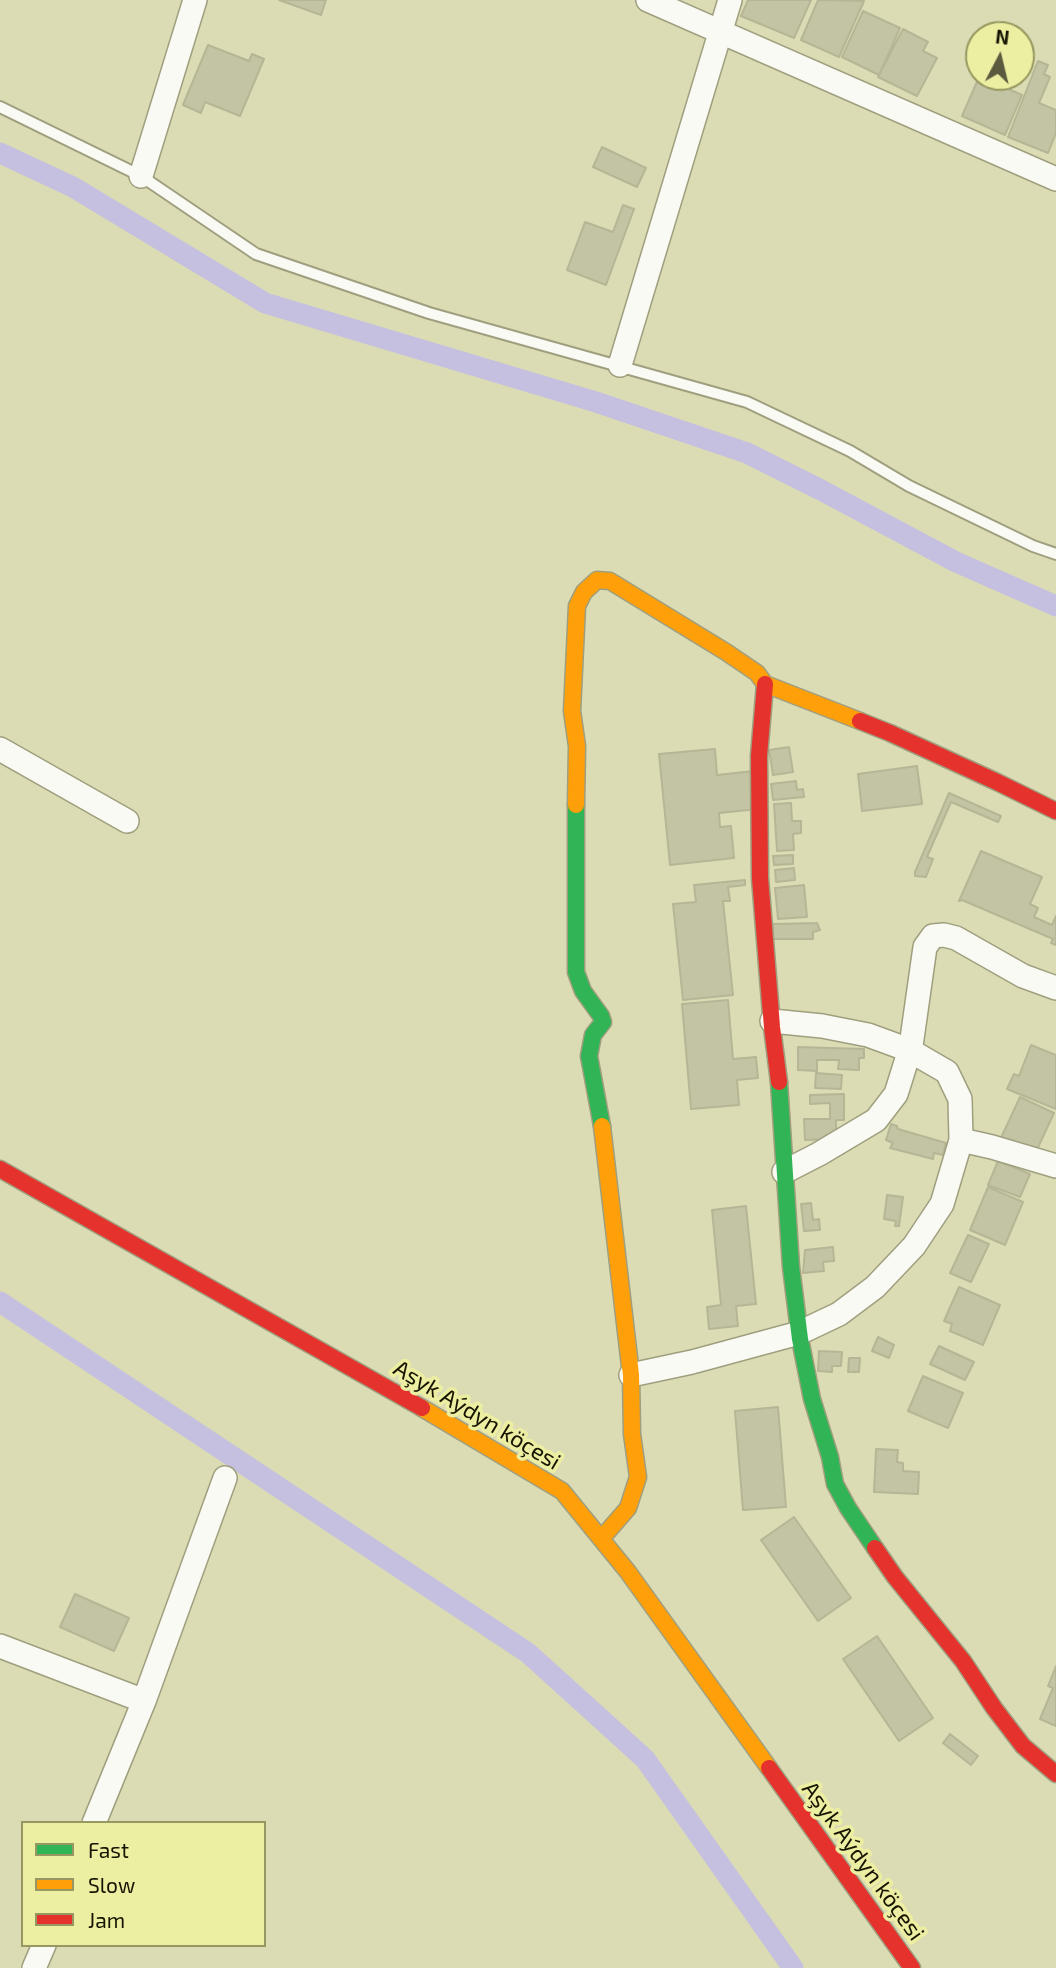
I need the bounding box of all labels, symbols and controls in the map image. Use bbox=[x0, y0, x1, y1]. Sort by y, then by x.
north arrow bbox=[965, 21, 1035, 91]
text: N bbox=[994, 24, 1011, 49]
street label: Aşyk Aýdyn köçesi bbox=[388, 1354, 566, 1476]
street label: Aşyk Aýdyn köçesi bbox=[796, 1776, 930, 1946]
legend bbox=[21, 1821, 266, 1947]
text: Fast bbox=[88, 1837, 129, 1862]
text: Slow bbox=[88, 1872, 135, 1897]
text: Jam bbox=[88, 1907, 125, 1932]

